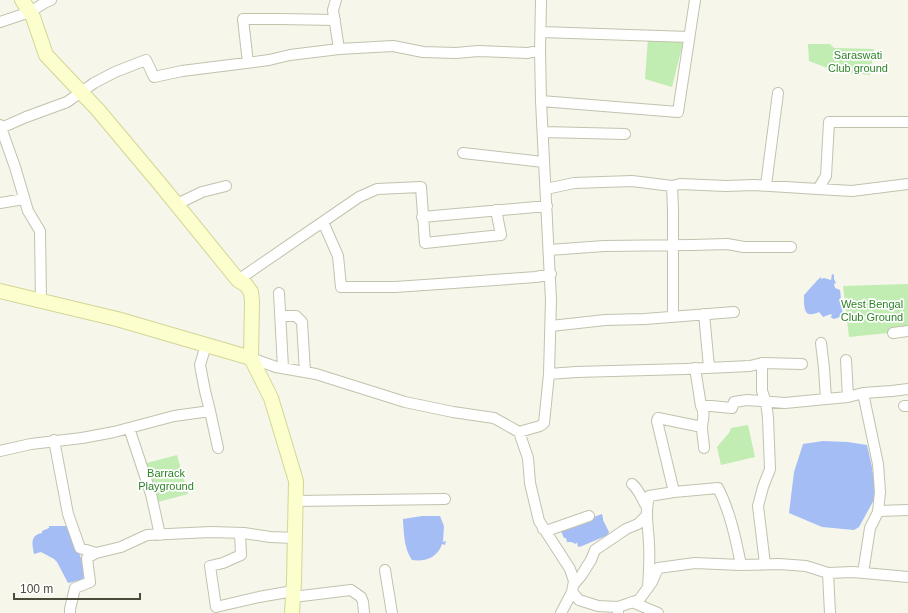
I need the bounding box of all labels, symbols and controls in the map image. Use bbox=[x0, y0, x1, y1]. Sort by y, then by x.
park label: Saraswati Club ground bbox=[828, 49, 888, 74]
park label: West Bengal Club Ground bbox=[841, 298, 903, 323]
park label: Barrack Playground bbox=[138, 467, 194, 492]
scale bar bbox=[14, 575, 140, 601]
text: 100 m bbox=[20, 582, 53, 596]

